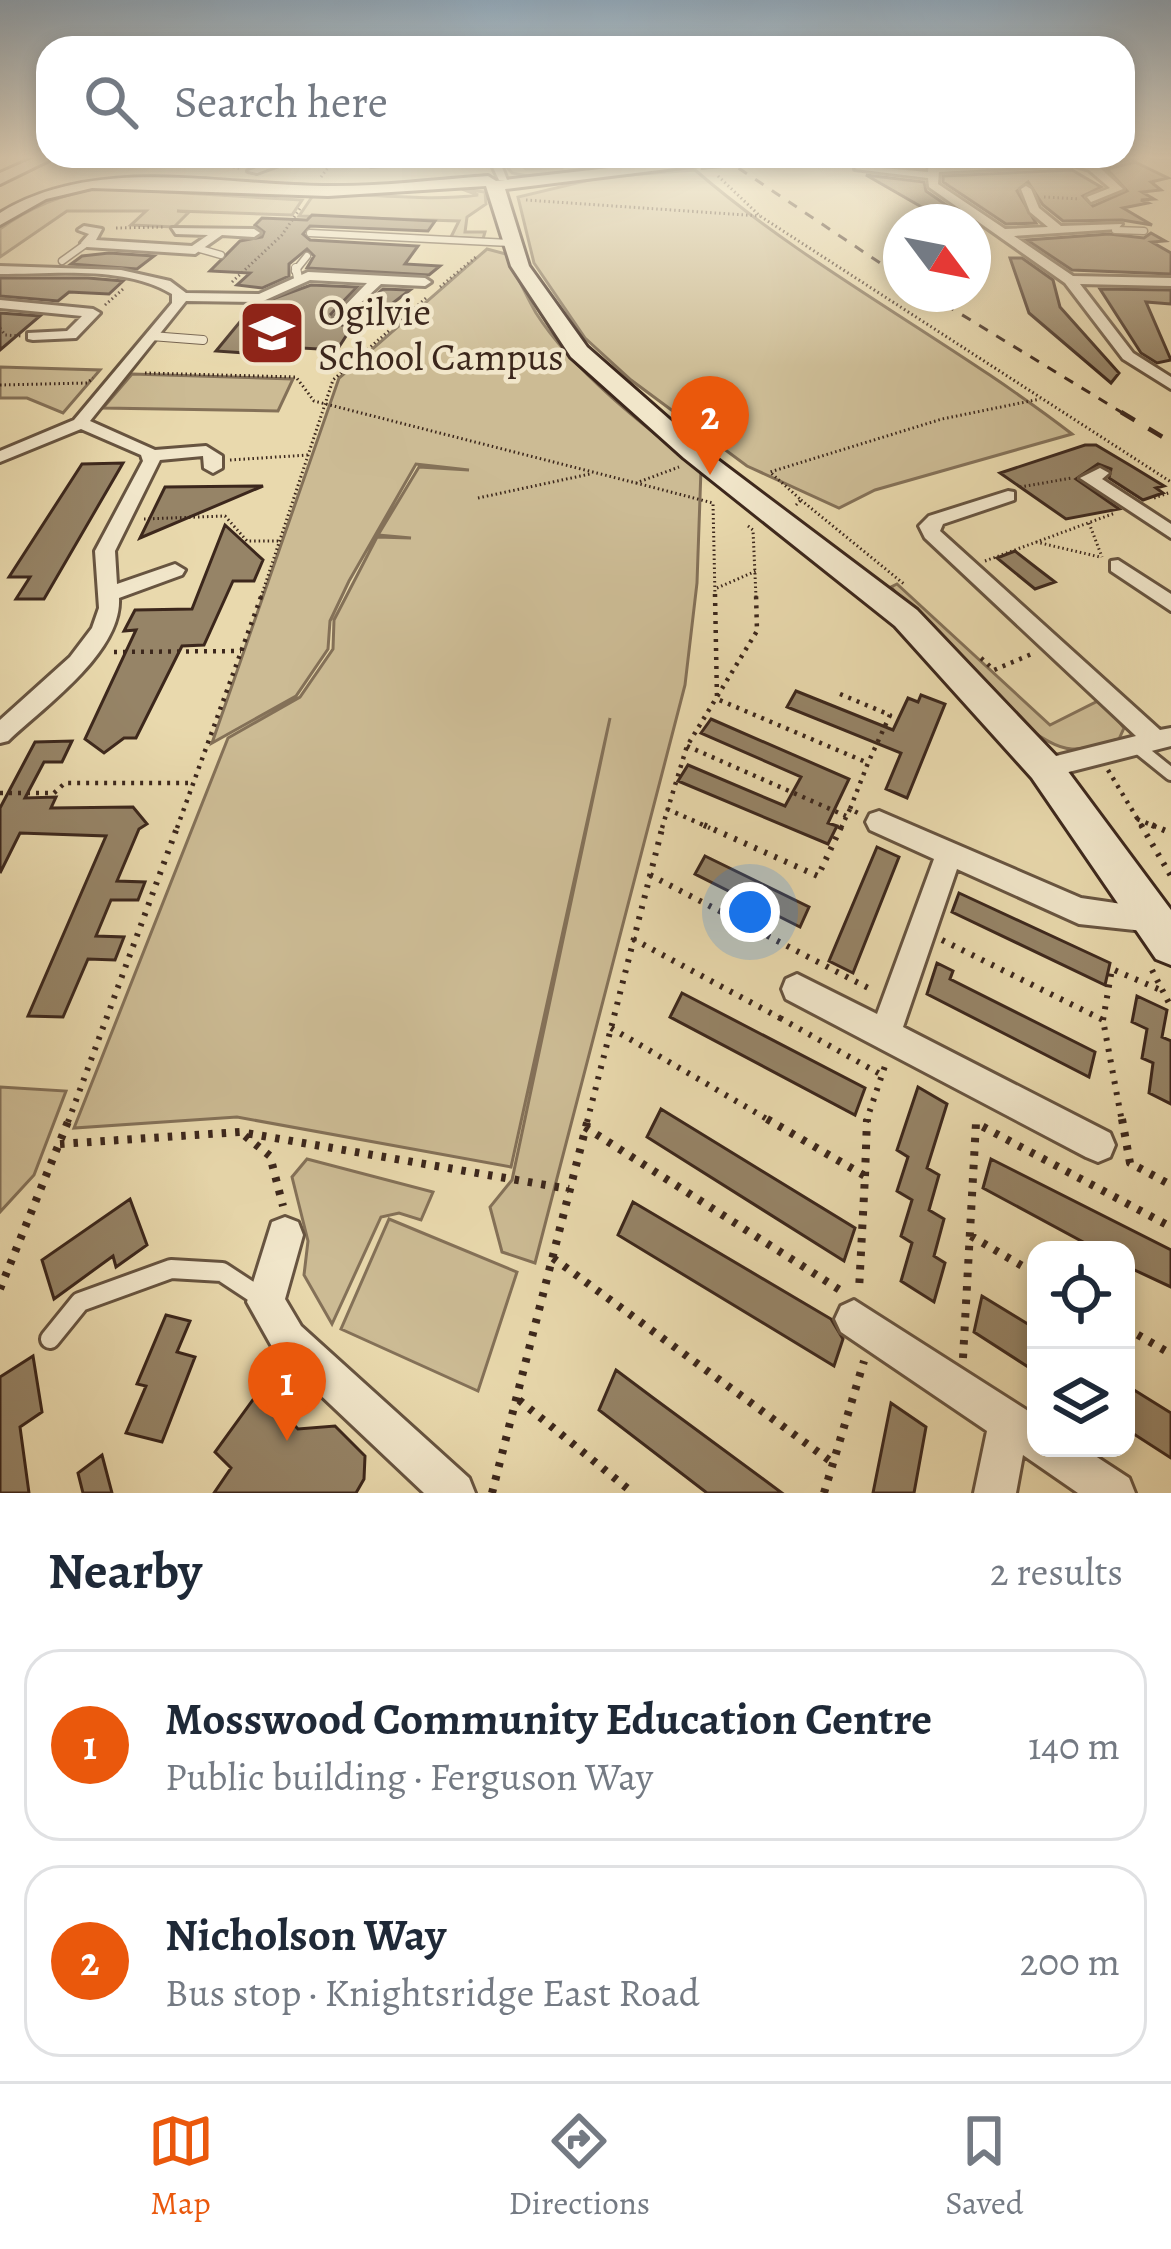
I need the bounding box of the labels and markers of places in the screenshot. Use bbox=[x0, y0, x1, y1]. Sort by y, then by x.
place label: Ogilvie School Campus bbox=[318, 285, 564, 383]
school or university icon: Ogilvie School Campus bbox=[237, 298, 307, 368]
pin: 2 bbox=[671, 376, 749, 475]
pin: 1 bbox=[248, 1342, 326, 1441]

